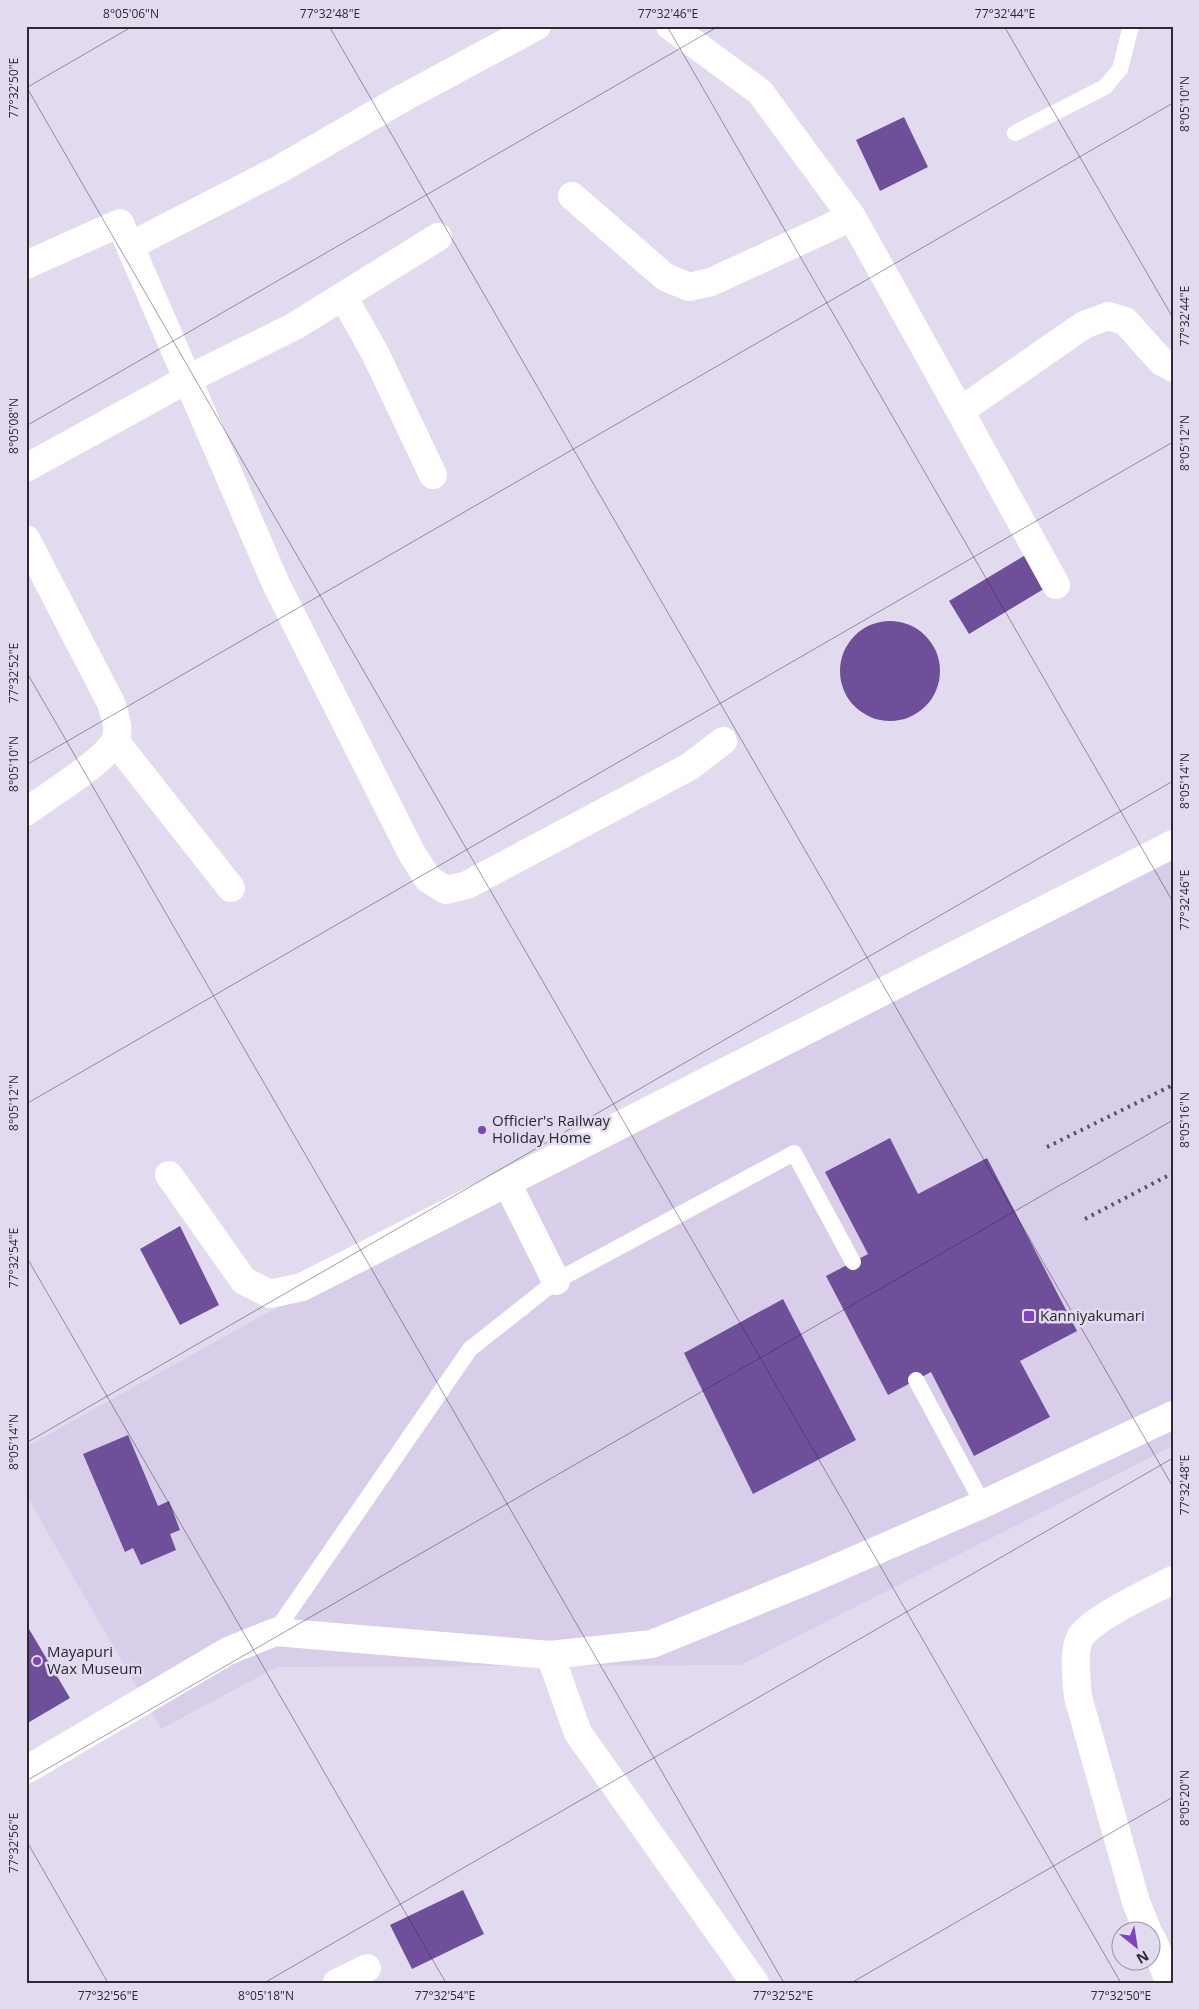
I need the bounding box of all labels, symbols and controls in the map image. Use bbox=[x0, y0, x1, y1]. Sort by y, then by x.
text: 8°05'06"N bbox=[103, 5, 159, 22]
text: 77°32'48"E bbox=[300, 5, 360, 22]
text: 77°32'46"E bbox=[638, 5, 698, 22]
text: 77°32'44"E bbox=[975, 5, 1035, 22]
text: 77°32'50"E bbox=[5, 58, 22, 118]
text: 8°05'10"N bbox=[1176, 76, 1193, 132]
text: 77°32'44"E bbox=[1176, 286, 1193, 346]
text: 8°05'08"N bbox=[5, 398, 22, 454]
text: 8°05'12"N bbox=[1176, 415, 1193, 471]
text: 77°32'52"E bbox=[5, 643, 22, 703]
text: 8°05'10"N bbox=[5, 736, 22, 792]
text: 8°05'14"N bbox=[1176, 753, 1193, 809]
text: 77°32'46"E bbox=[1176, 870, 1193, 930]
text: 8°05'12"N bbox=[5, 1075, 22, 1131]
text: 8°05'16"N bbox=[1176, 1092, 1193, 1148]
place label: Officier's Railway Holiday Home bbox=[492, 1110, 611, 1147]
marker: Officier's Railway Holiday Home bbox=[476, 1124, 488, 1136]
text: 77°32'54"E bbox=[5, 1228, 22, 1288]
place label: Kanniyakumari bbox=[1040, 1305, 1145, 1325]
marker: Kanniyakumari bbox=[1022, 1309, 1036, 1323]
text: 8°05'14"N bbox=[5, 1414, 22, 1470]
text: 77°32'48"E bbox=[1176, 1455, 1193, 1515]
place label: Mayapuri Wax Museum bbox=[47, 1641, 142, 1678]
marker: Mayapuri Wax Museum bbox=[31, 1655, 43, 1667]
text: 8°05'20"N bbox=[1176, 1770, 1193, 1826]
text: 77°32'56"E bbox=[5, 1813, 22, 1873]
north arrow bbox=[1112, 1922, 1162, 1972]
text: N bbox=[1133, 1947, 1152, 1969]
text: 77°32'56"E bbox=[78, 1987, 138, 2004]
text: 8°05'18"N bbox=[238, 1987, 294, 2004]
text: 77°32'54"E bbox=[415, 1987, 475, 2004]
text: 77°32'52"E bbox=[753, 1987, 813, 2004]
text: 77°32'50"E bbox=[1091, 1987, 1151, 2004]

